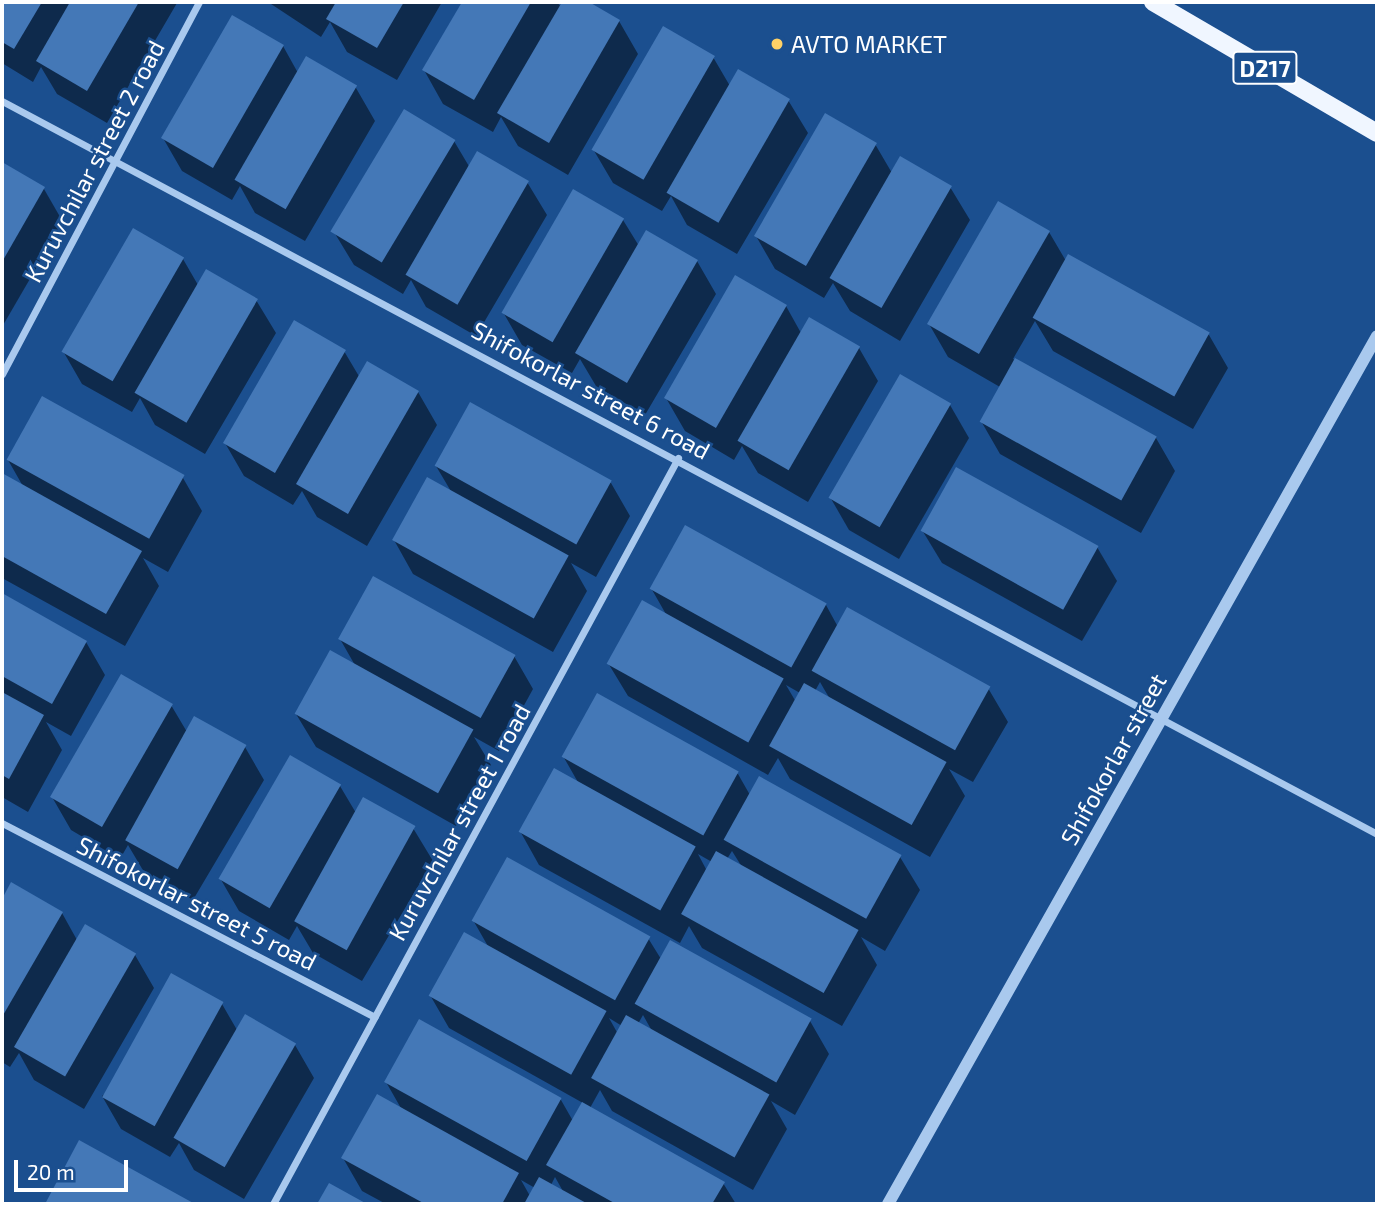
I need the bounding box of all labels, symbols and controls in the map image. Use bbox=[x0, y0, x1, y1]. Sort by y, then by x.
place label: AVTO MARKET bbox=[791, 30, 947, 58]
street label: Kuruvchilar street 2 road bbox=[18, 35, 170, 287]
marker: AVTO MARKET bbox=[769, 36, 785, 52]
road number: D217 bbox=[1232, 48, 1298, 88]
street label: Shifokorlar street 6 road bbox=[467, 315, 715, 465]
street label: Shifokorlar street bbox=[1054, 668, 1172, 850]
street label: Kuruvchilar street 1 road bbox=[382, 699, 536, 945]
street label: Shifokorlar street 5 road bbox=[72, 830, 322, 976]
scale bar bbox=[18, 1146, 131, 1190]
text: 20 m bbox=[27, 1159, 75, 1184]

